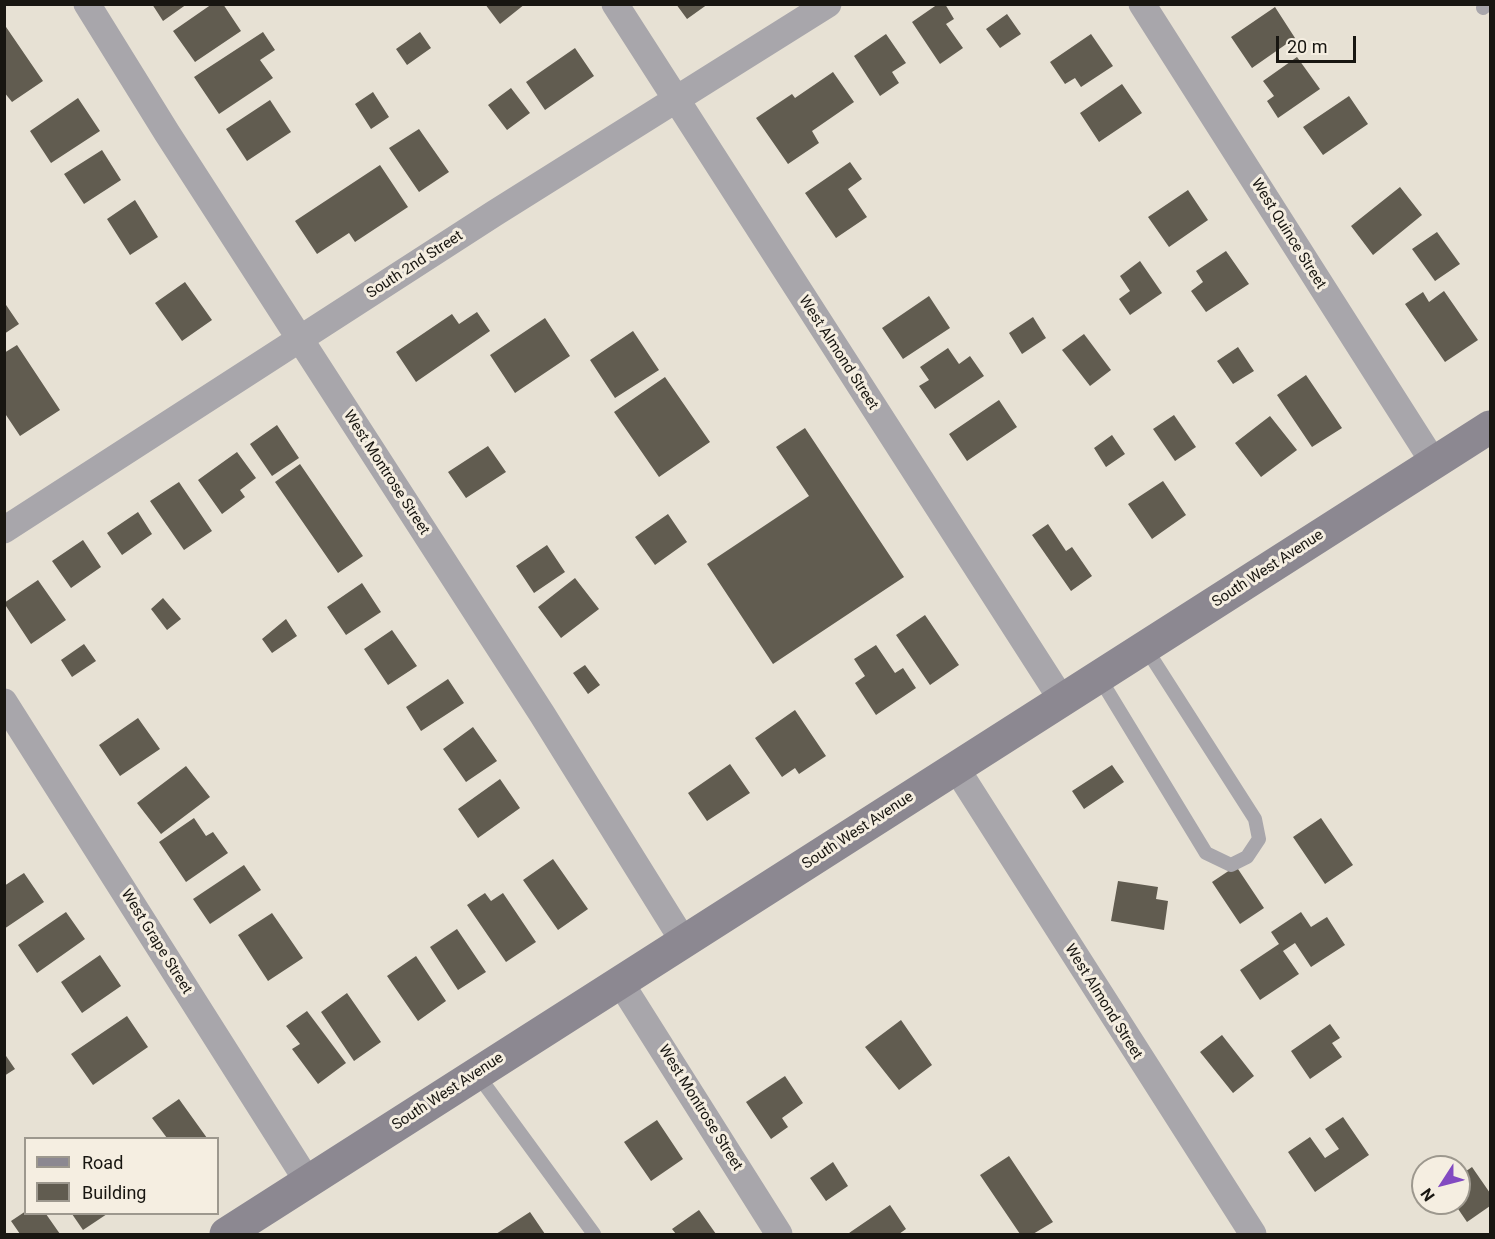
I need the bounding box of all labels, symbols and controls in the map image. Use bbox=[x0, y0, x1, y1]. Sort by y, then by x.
scale bar bbox=[1279, 24, 1358, 62]
text: 20 m bbox=[1287, 36, 1327, 57]
street label: West Quince Street bbox=[1247, 175, 1329, 293]
street label: South 2nd Street bbox=[364, 227, 466, 303]
street label: West Almond Street bbox=[794, 293, 882, 413]
street label: West Montrose Street bbox=[339, 407, 433, 539]
street label: South West Avenue bbox=[1209, 526, 1327, 612]
street label: South West Avenue bbox=[799, 788, 917, 874]
street label: West Grape Street bbox=[117, 886, 195, 998]
street label: West Almond Street bbox=[1060, 941, 1146, 1063]
street label: West Montrose Street bbox=[654, 1042, 746, 1174]
street label: South West Avenue bbox=[389, 1049, 507, 1135]
legend bbox=[24, 1137, 219, 1215]
text: Road bbox=[82, 1152, 123, 1173]
north arrow bbox=[1411, 1155, 1471, 1215]
text: Building bbox=[82, 1182, 146, 1203]
text: N bbox=[1417, 1185, 1439, 1205]

